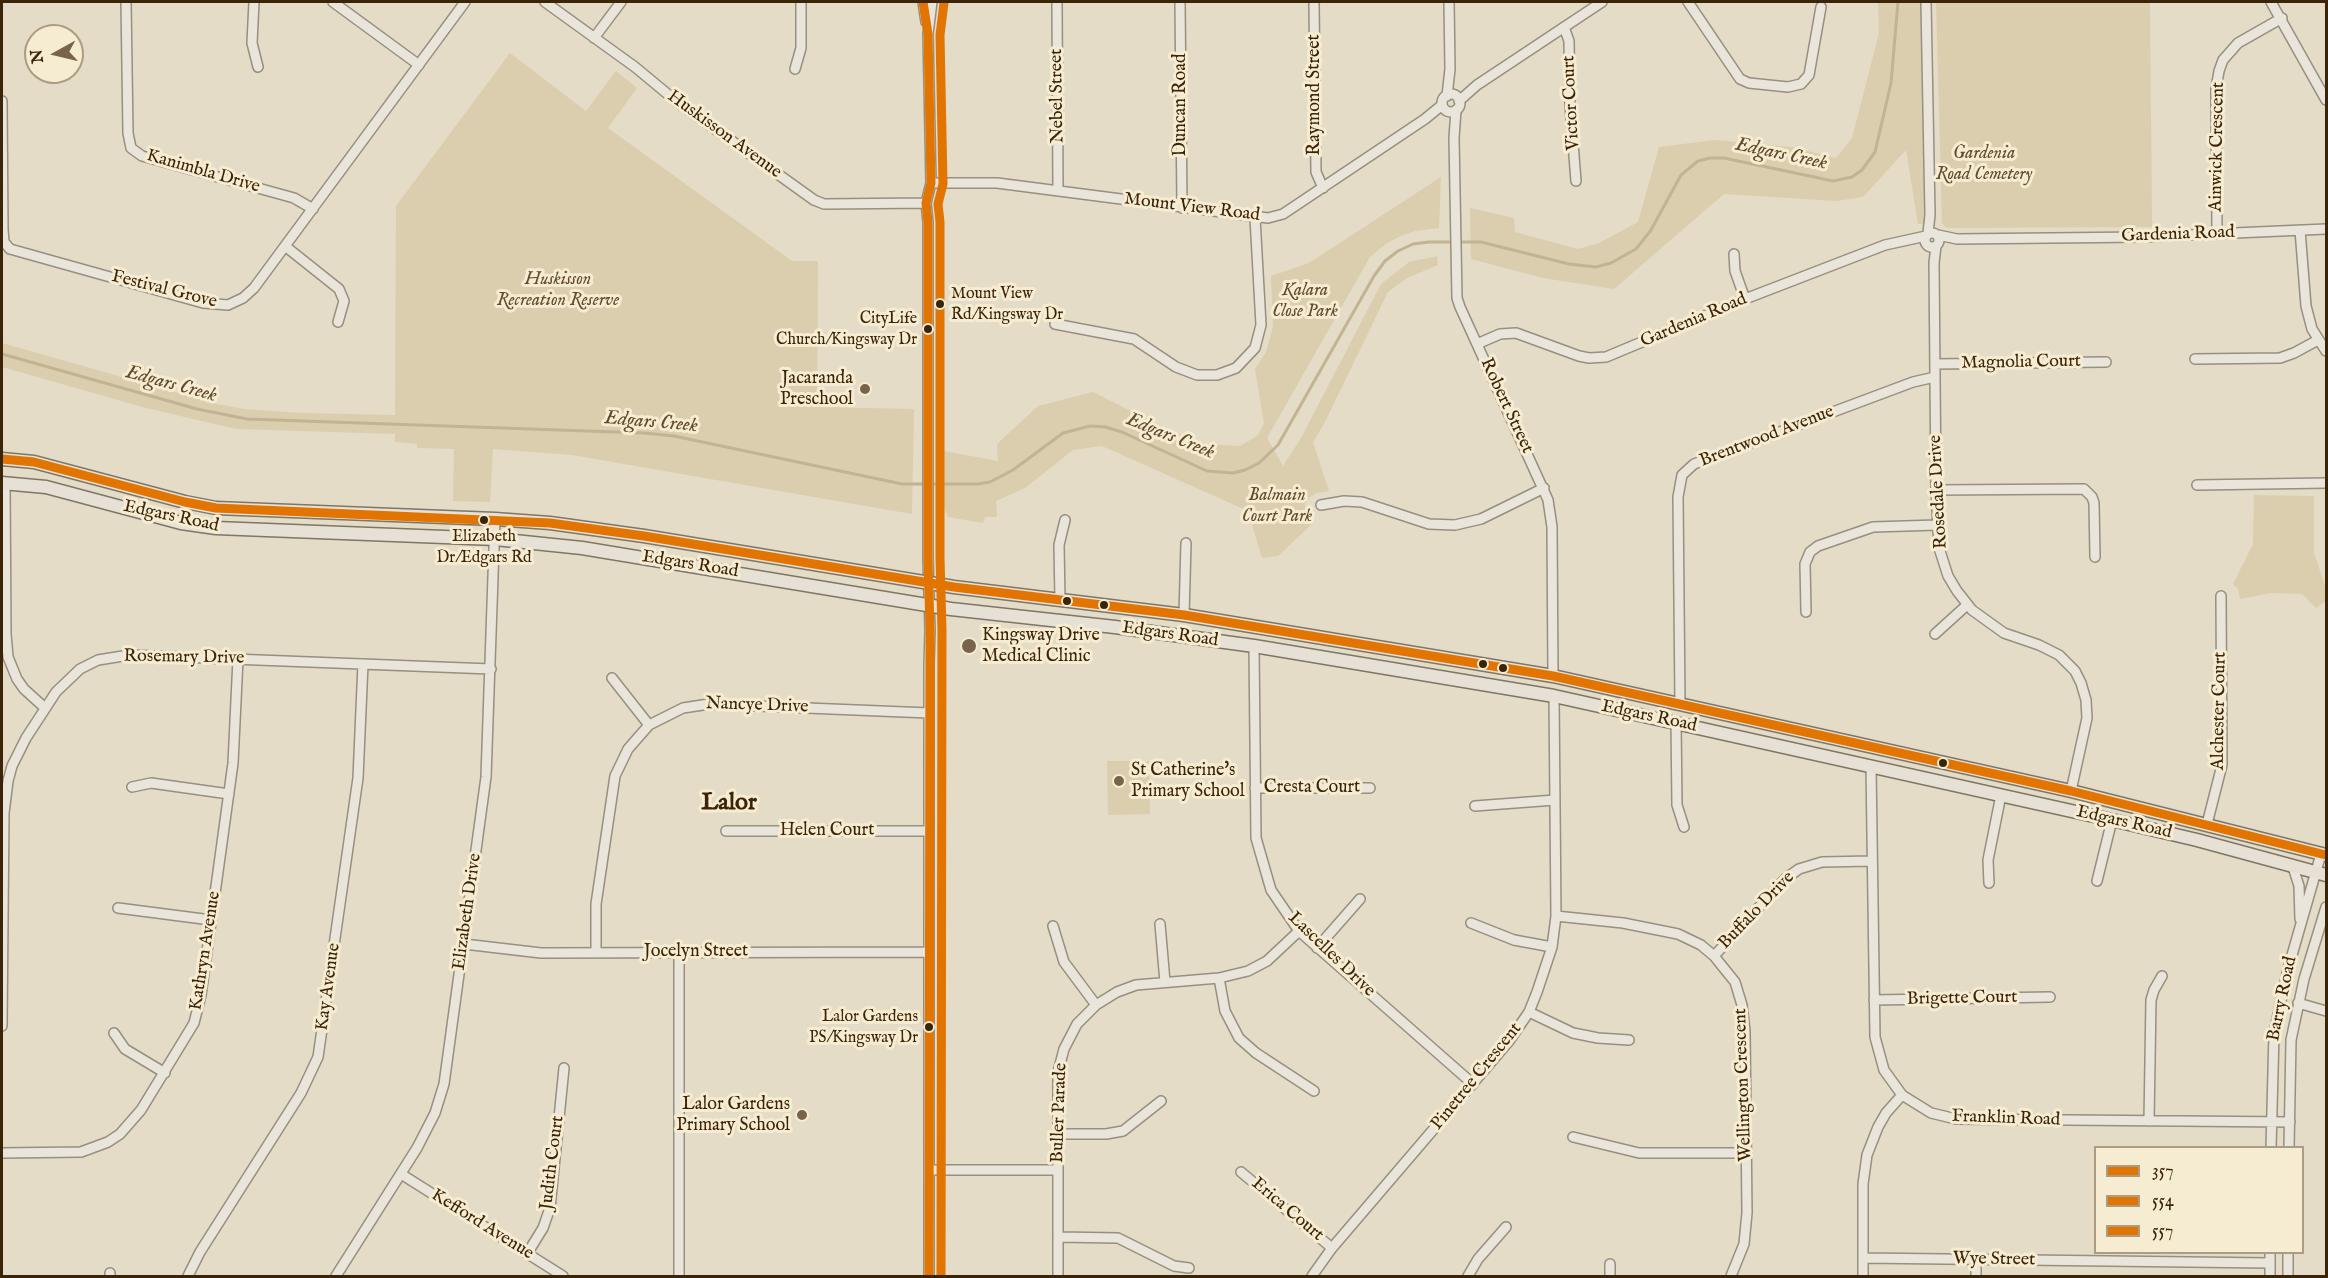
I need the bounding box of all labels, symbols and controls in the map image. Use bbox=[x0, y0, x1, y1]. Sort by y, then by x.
north arrow bbox=[24, 24, 84, 84]
street label: Raymond Street bbox=[1304, 34, 1326, 156]
text: N bbox=[27, 48, 49, 64]
street label: Nebel Street bbox=[1046, 48, 1070, 144]
street label: Duncan Road bbox=[1170, 53, 1192, 157]
street label: Victor Court bbox=[1559, 55, 1585, 151]
street label: Ainwick Crescent bbox=[2206, 82, 2230, 212]
street label: Huskisson Avenue bbox=[663, 86, 785, 184]
water label: Edgars Creek bbox=[1733, 134, 1829, 176]
park label: Gardenia Road Cemetery bbox=[1936, 143, 2032, 186]
street label: Kanimbla Drive bbox=[144, 145, 262, 199]
street label: Mount View Road bbox=[1123, 189, 1261, 227]
street label: Gardenia Road bbox=[2121, 222, 2235, 248]
street label: Festival Grove bbox=[109, 266, 219, 314]
park label: Huskisson Recreation Reserve bbox=[497, 269, 619, 312]
park label: Kalara Close Park bbox=[1272, 280, 1338, 322]
place label: Mount View Rd/Kingsway Dr bbox=[951, 285, 1063, 323]
street label: Gardenia Road bbox=[1638, 289, 1750, 353]
marker: Mount View Rd/Kingsway Dr bbox=[934, 298, 946, 310]
place label: CityLife Church/Kingsway Dr bbox=[776, 310, 917, 348]
marker: CityLife Church/Kingsway Dr bbox=[922, 323, 934, 335]
street label: Magnolia Court bbox=[1961, 351, 2081, 375]
street label: Robert Street bbox=[1475, 355, 1537, 457]
water label: Edgars Creek bbox=[123, 361, 219, 409]
place label: Jacaranda Preschool bbox=[780, 368, 853, 410]
marker: Jacaranda Preschool bbox=[858, 382, 872, 396]
street label: Brentwood Avenue bbox=[1697, 401, 1837, 473]
water label: Edgars Creek bbox=[603, 407, 699, 439]
water label: Edgars Creek bbox=[1122, 408, 1218, 466]
street label: Rosedale Drive bbox=[1925, 434, 1953, 550]
park label: Balmain Court Park bbox=[1242, 485, 1312, 528]
street label: Edgars Road bbox=[121, 496, 221, 538]
marker: Elizabeth Dr/Edgars Rd bbox=[478, 514, 490, 526]
place label: Elizabeth Dr/Edgars Rd bbox=[436, 528, 532, 566]
street label: Edgars Road bbox=[640, 547, 740, 583]
unlabelled marker bbox=[1061, 595, 1073, 607]
unlabelled marker bbox=[1098, 599, 1110, 611]
street label: Edgars Road bbox=[1120, 618, 1220, 652]
place label: Kingsway Drive Medical Clinic bbox=[982, 625, 1100, 668]
marker: Kingsway Drive Medical Clinic bbox=[960, 637, 978, 655]
street label: Rosemary Drive bbox=[123, 646, 245, 670]
street label: Alchester Court bbox=[2208, 652, 2232, 770]
unlabelled marker bbox=[1477, 658, 1489, 670]
unlabelled marker bbox=[1497, 662, 1509, 674]
street label: Nancye Drive bbox=[705, 693, 809, 719]
street label: Edgars Road bbox=[1599, 696, 1699, 738]
unlabelled marker bbox=[1937, 757, 1949, 769]
place label: St Catherine's Primary School bbox=[1131, 760, 1245, 802]
marker: St Catherine's Primary School bbox=[1112, 774, 1126, 788]
street label: Cresta Court bbox=[1264, 777, 1360, 799]
district label: Lalor bbox=[701, 790, 757, 818]
street label: Edgars Road bbox=[2074, 802, 2174, 844]
street label: Helen Court bbox=[780, 820, 874, 842]
street label: Elizabeth Drive bbox=[449, 852, 487, 972]
street label: Buffalo Drive bbox=[1714, 867, 1800, 955]
street label: Kathryn Avenue bbox=[186, 890, 226, 1012]
street label: Lascelles Drive bbox=[1283, 908, 1379, 1002]
street label: Jocelyn Street bbox=[644, 941, 748, 963]
street label: Kay Avenue bbox=[312, 942, 346, 1032]
street label: Barry Road bbox=[2263, 955, 2303, 1043]
street label: Brigette Court bbox=[1907, 987, 2017, 1011]
place label: Lalor Gardens PS/Kingsway Dr bbox=[809, 1008, 918, 1046]
street label: Wellington Crescent bbox=[1731, 1008, 1757, 1162]
street label: Pinetree Crescent bbox=[1427, 1019, 1527, 1135]
marker: Lalor Gardens PS/Kingsway Dr bbox=[923, 1021, 935, 1033]
street label: Buller Parade bbox=[1047, 1063, 1073, 1163]
place label: Lalor Gardens Primary School bbox=[676, 1094, 790, 1136]
street label: Franklin Road bbox=[1951, 1106, 2061, 1132]
marker: Lalor Gardens Primary School bbox=[795, 1108, 809, 1122]
street label: Judith Court bbox=[536, 1115, 570, 1211]
legend bbox=[2094, 1146, 2304, 1254]
text: 357 bbox=[2152, 1160, 2174, 1183]
street label: Erica Court bbox=[1246, 1173, 1328, 1247]
street label: Kefford Avenue bbox=[427, 1185, 537, 1265]
text: 554 bbox=[2152, 1190, 2174, 1213]
text: 557 bbox=[2152, 1220, 2173, 1243]
street label: Wye Street bbox=[1953, 1248, 2035, 1272]

